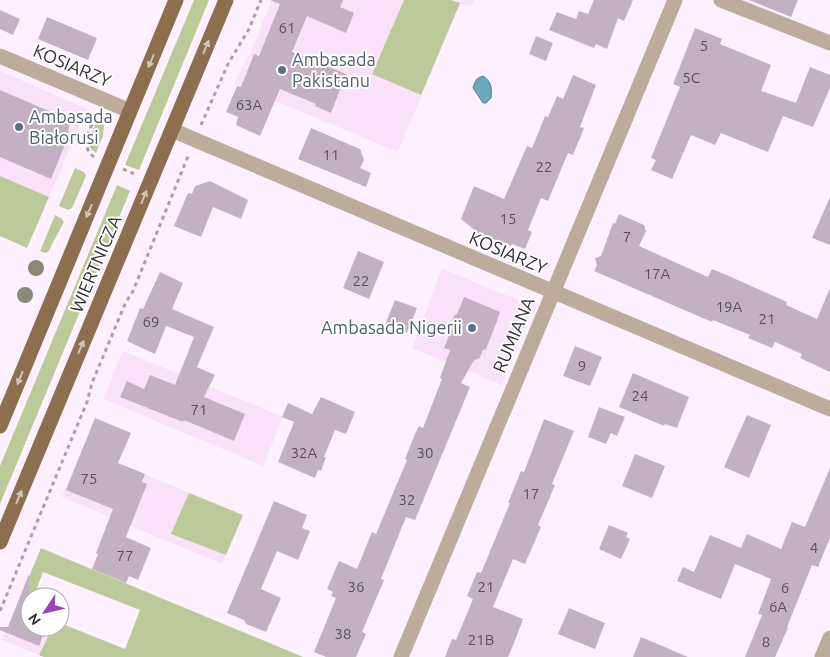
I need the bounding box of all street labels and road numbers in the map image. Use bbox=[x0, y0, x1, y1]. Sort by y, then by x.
street label: KOSIARZY bbox=[31, 40, 115, 91]
street label: WIERTNICZA bbox=[66, 212, 125, 315]
street label: KOSIARZY bbox=[467, 227, 551, 278]
street label: RUMIANA bbox=[488, 294, 538, 375]

